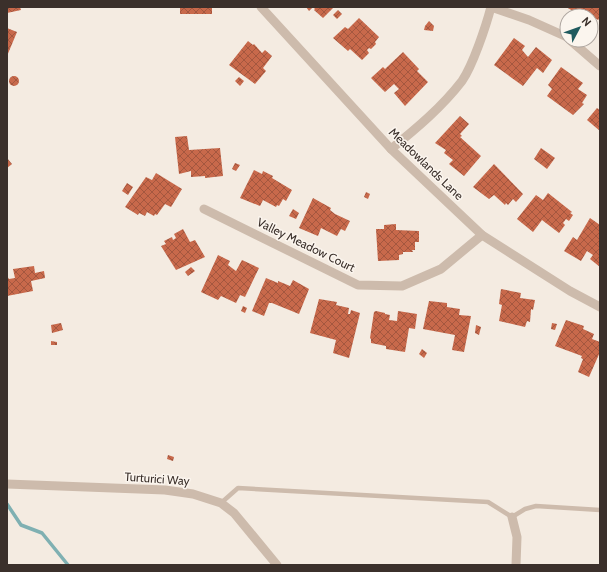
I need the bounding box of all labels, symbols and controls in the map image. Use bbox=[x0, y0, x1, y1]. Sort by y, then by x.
north arrow bbox=[559, 8, 599, 48]
text: N bbox=[579, 14, 594, 29]
street label: Meadowlands Lane bbox=[386, 124, 467, 203]
street label: Valley Meadow Court bbox=[255, 214, 358, 275]
street label: Turturici Way bbox=[124, 469, 190, 488]

